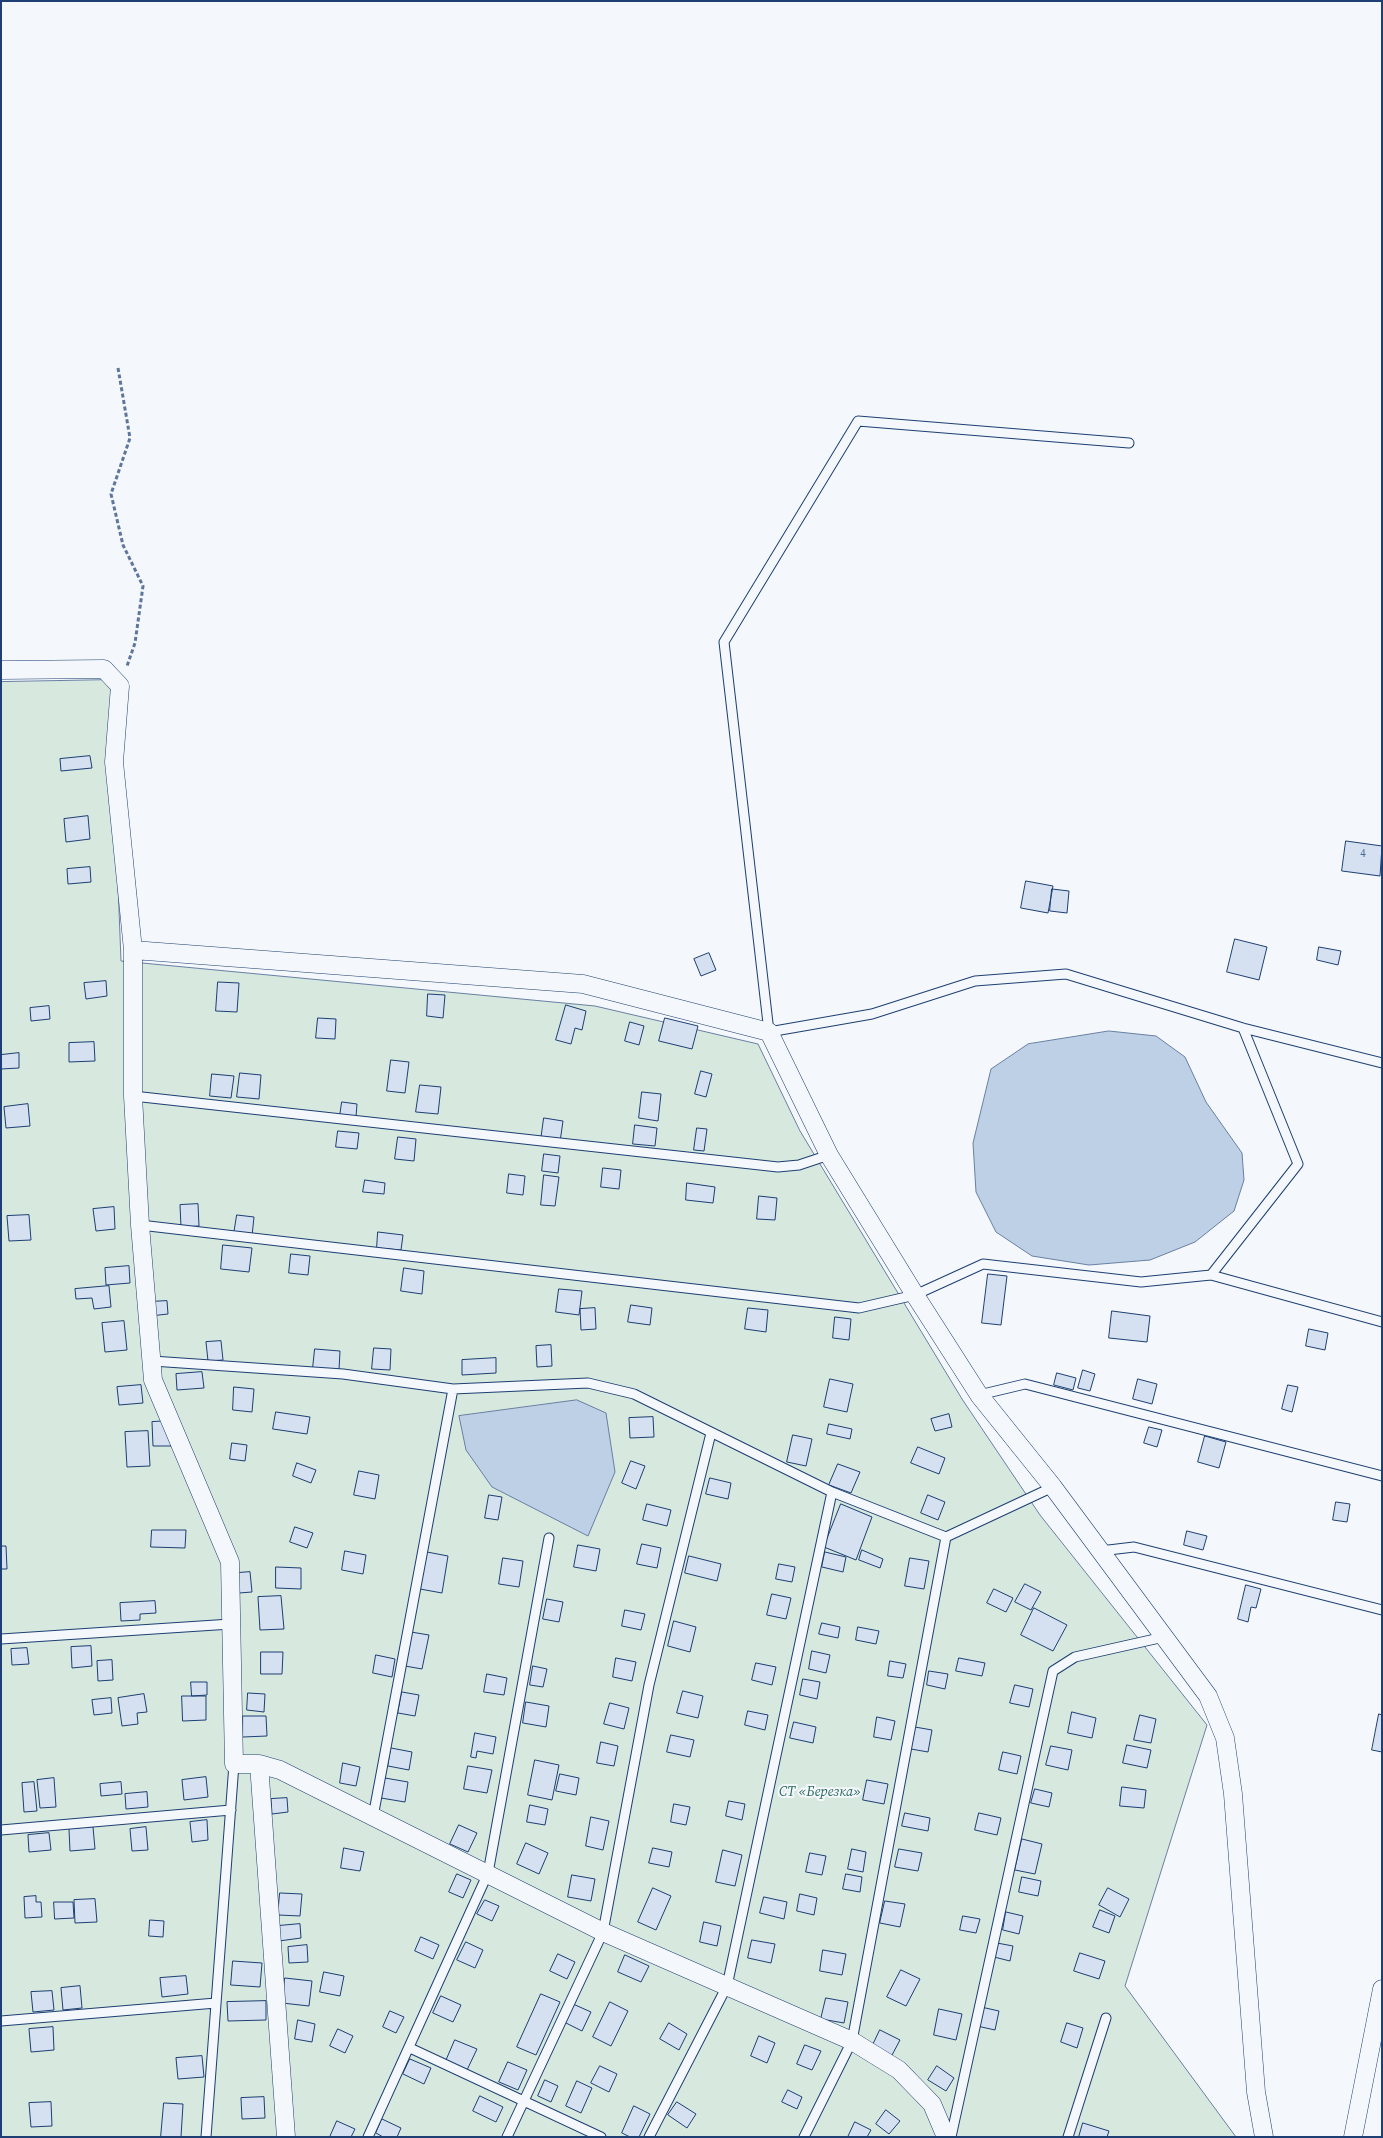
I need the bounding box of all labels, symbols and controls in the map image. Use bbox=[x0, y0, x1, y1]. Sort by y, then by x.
house number: 4 bbox=[1360, 847, 1366, 861]
park label: СТ «Березка» bbox=[779, 1784, 861, 1800]

